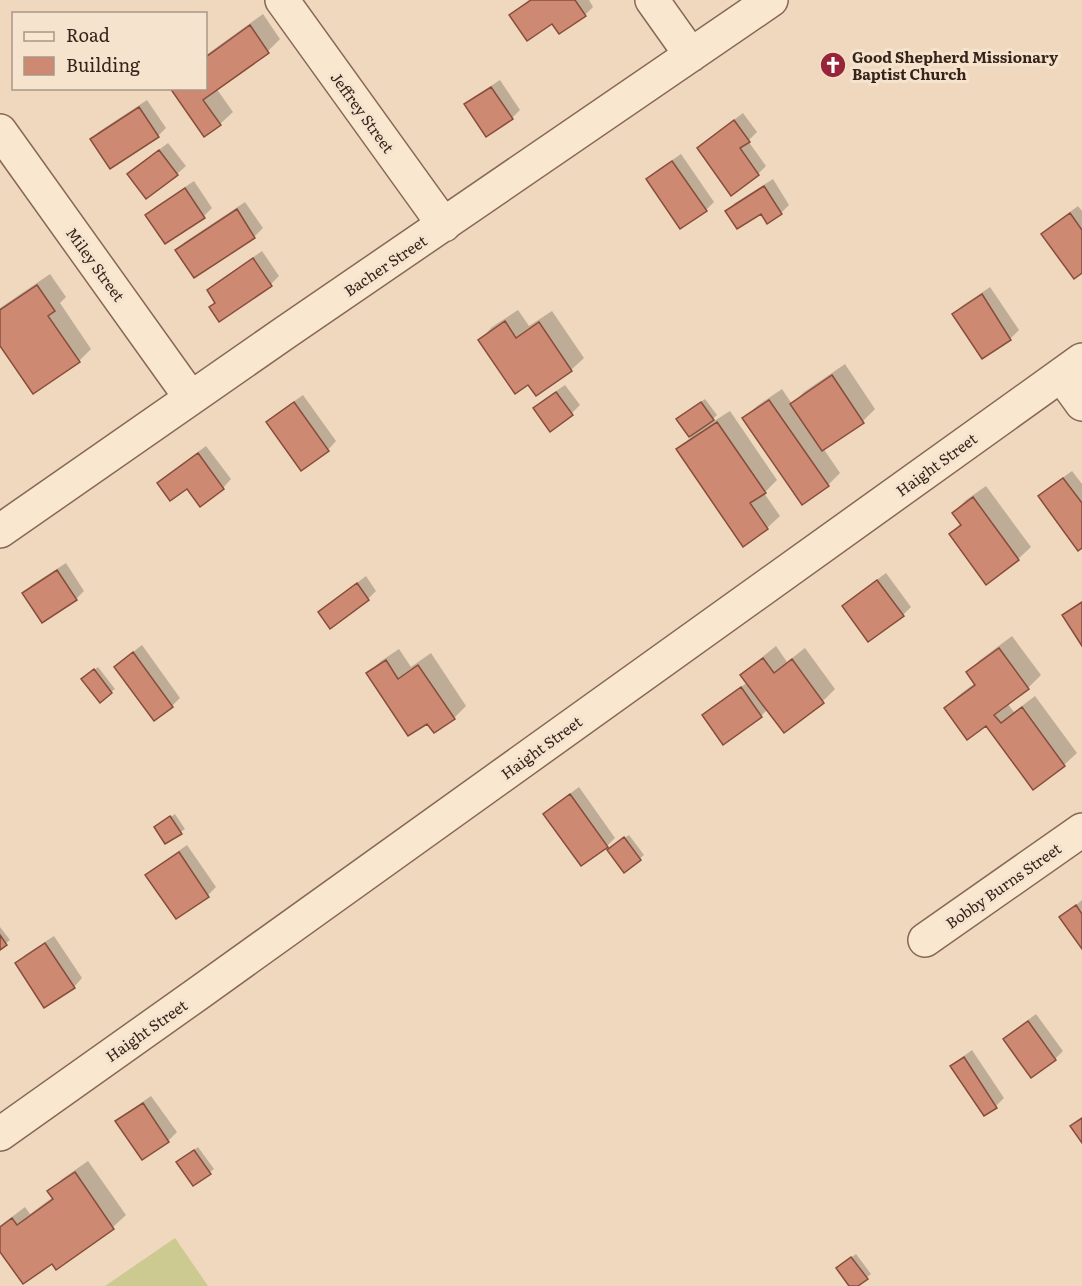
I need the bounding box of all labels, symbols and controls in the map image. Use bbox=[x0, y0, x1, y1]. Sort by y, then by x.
legend bbox=[12, 12, 207, 90]
text: Road bbox=[66, 21, 110, 48]
place label: Good Shepherd Missionary Baptist Church bbox=[852, 45, 1059, 85]
church icon: Good Shepherd Missionary Baptist Church bbox=[818, 50, 848, 80]
text: Building bbox=[66, 51, 141, 78]
street label: Jeffrey Street bbox=[326, 67, 400, 157]
street label: Miley Street bbox=[61, 222, 131, 306]
street label: Bacher Street bbox=[339, 229, 431, 301]
street label: Haight Street bbox=[891, 427, 981, 501]
street label: Haight Street bbox=[496, 710, 586, 784]
street label: Bobby Burns Street bbox=[941, 836, 1065, 934]
street label: Haight Street bbox=[100, 993, 192, 1067]

